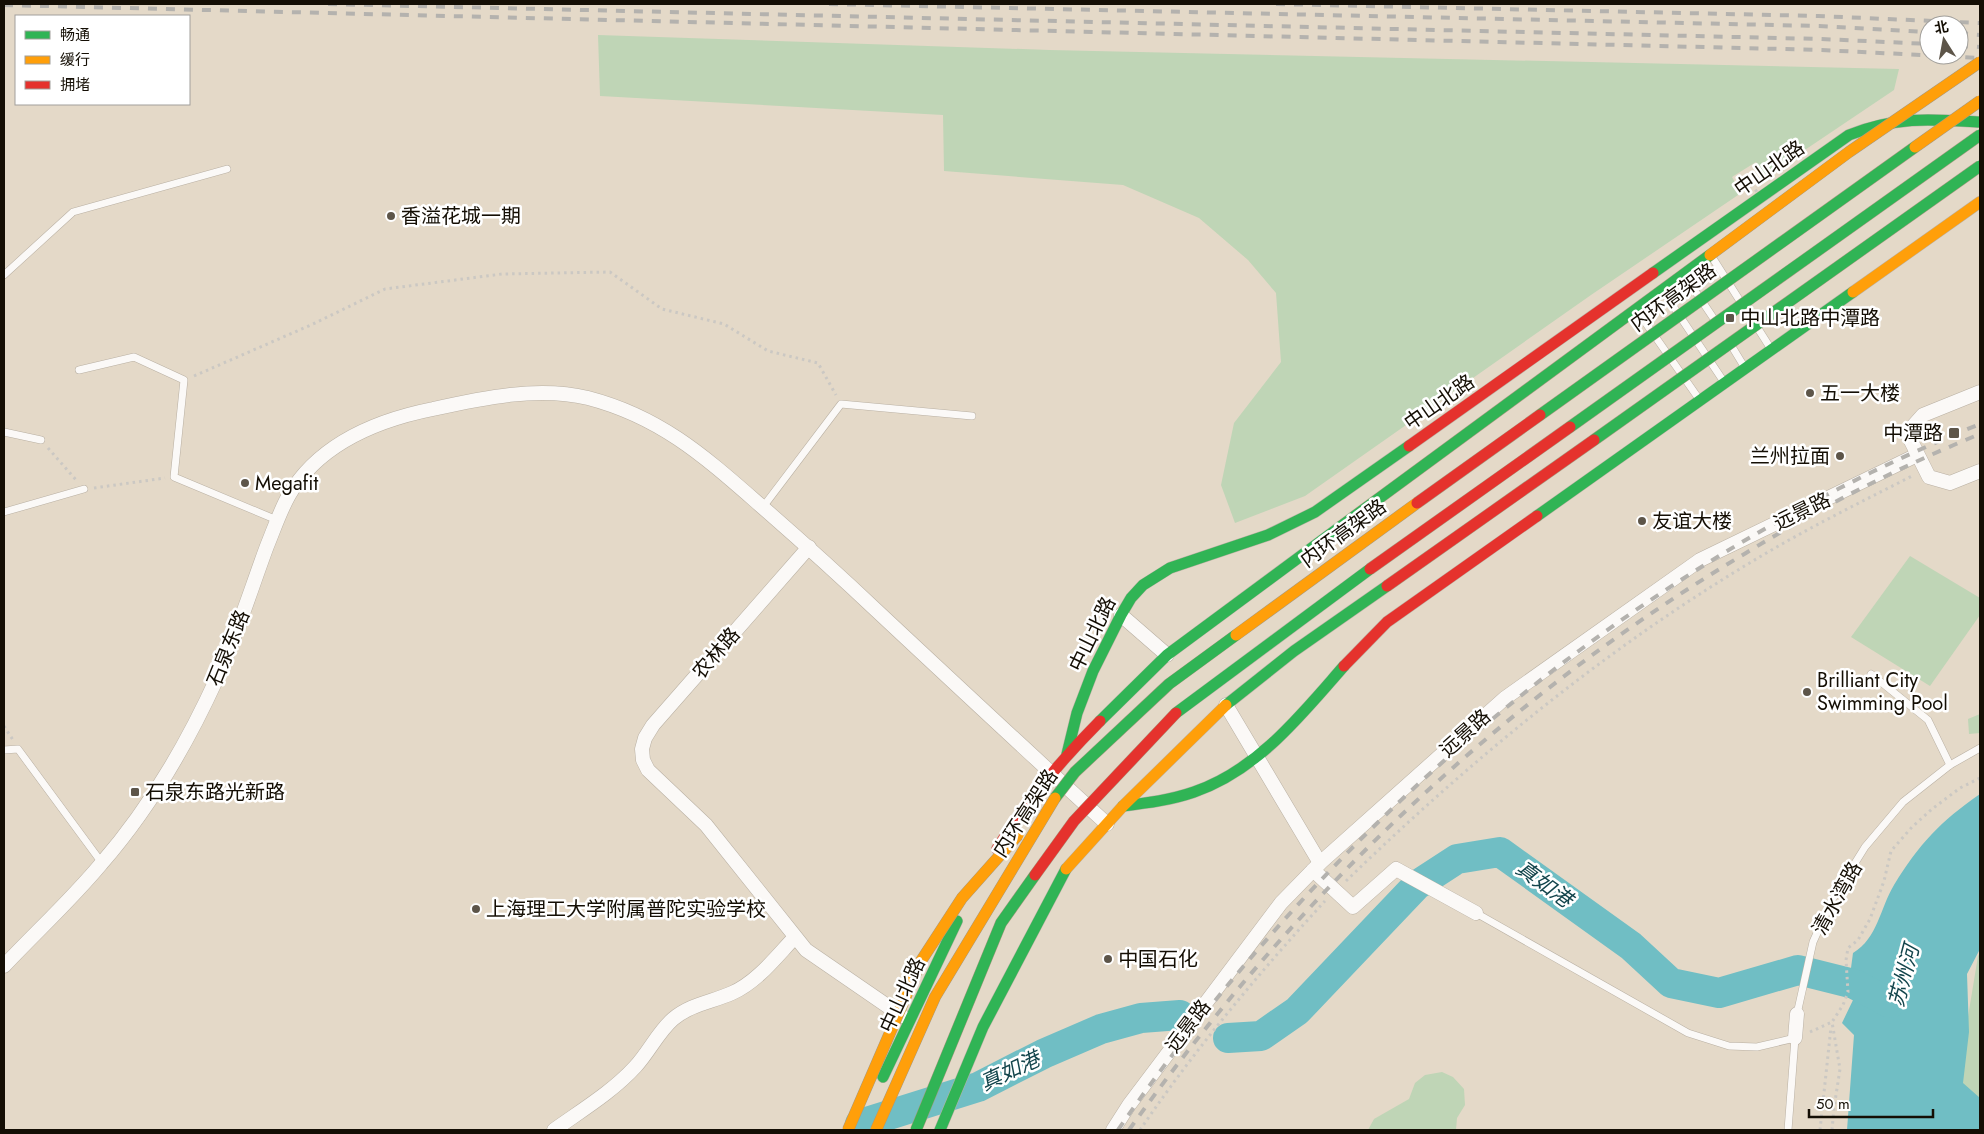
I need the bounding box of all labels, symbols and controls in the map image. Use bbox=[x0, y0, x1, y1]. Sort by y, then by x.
legend bbox=[15, 15, 190, 105]
north arrow bbox=[1919, 15, 1969, 65]
text: 北 bbox=[1933, 16, 1950, 38]
text: 畅通 bbox=[60, 24, 90, 46]
text: 缓行 bbox=[60, 49, 90, 71]
text: 拥堵 bbox=[60, 74, 90, 96]
street label: 中山北路 bbox=[1728, 134, 1810, 203]
place label: 香溢花城一期 bbox=[401, 202, 521, 231]
marker: 香溢花城一期 bbox=[385, 210, 397, 222]
street label: 内环高架路 bbox=[1624, 256, 1722, 339]
place label: 中山北路中潭路 bbox=[1740, 304, 1880, 333]
marker: 中山北路中潭路 bbox=[1724, 312, 1736, 324]
street label: 中山北路 bbox=[1398, 368, 1480, 437]
place label: 五一大楼 bbox=[1820, 379, 1900, 408]
marker: 五一大楼 bbox=[1804, 387, 1816, 399]
place label: 中潭路 bbox=[1883, 419, 1943, 448]
marker: 中潭路 bbox=[1947, 426, 1961, 440]
place label: 兰州拉面 bbox=[1750, 442, 1830, 471]
marker: 兰州拉面 bbox=[1834, 450, 1846, 462]
place label: Megafit bbox=[255, 469, 318, 498]
marker: Megafit bbox=[239, 477, 251, 489]
street label: 远景路 bbox=[1769, 485, 1836, 538]
street label: 内环高架路 bbox=[1294, 492, 1392, 575]
place label: 友谊大楼 bbox=[1652, 507, 1732, 536]
marker: 友谊大楼 bbox=[1636, 515, 1648, 527]
street label: 中山北路 bbox=[1062, 592, 1123, 677]
street label: 石泉东路 bbox=[200, 606, 257, 691]
street label: 农林路 bbox=[686, 621, 747, 685]
place label: Brilliant City Swimming Pool bbox=[1817, 666, 1948, 718]
marker: Brilliant City Swimming Pool bbox=[1801, 686, 1813, 698]
street label: 远景路 bbox=[1433, 703, 1497, 764]
street label: 内环高架路 bbox=[986, 763, 1065, 863]
place label: 石泉东路光新路 bbox=[145, 778, 285, 807]
marker: 石泉东路光新路 bbox=[129, 786, 141, 798]
water label: 真如港 bbox=[1510, 853, 1581, 916]
street label: 清水湾路 bbox=[1805, 856, 1870, 940]
place label: 上海理工大学附属普陀实验学校 bbox=[486, 895, 766, 924]
marker: 上海理工大学附属普陀实验学校 bbox=[470, 903, 482, 915]
water label: 苏州河 bbox=[1881, 938, 1928, 1010]
place label: 中国石化 bbox=[1118, 945, 1198, 974]
street label: 中山北路 bbox=[872, 953, 932, 1038]
marker: 中国石化 bbox=[1102, 953, 1114, 965]
street label: 远景路 bbox=[1159, 994, 1218, 1059]
water label: 真如港 bbox=[975, 1043, 1048, 1098]
scale bar bbox=[1809, 1086, 1933, 1118]
text: 50 m bbox=[1816, 1093, 1850, 1115]

